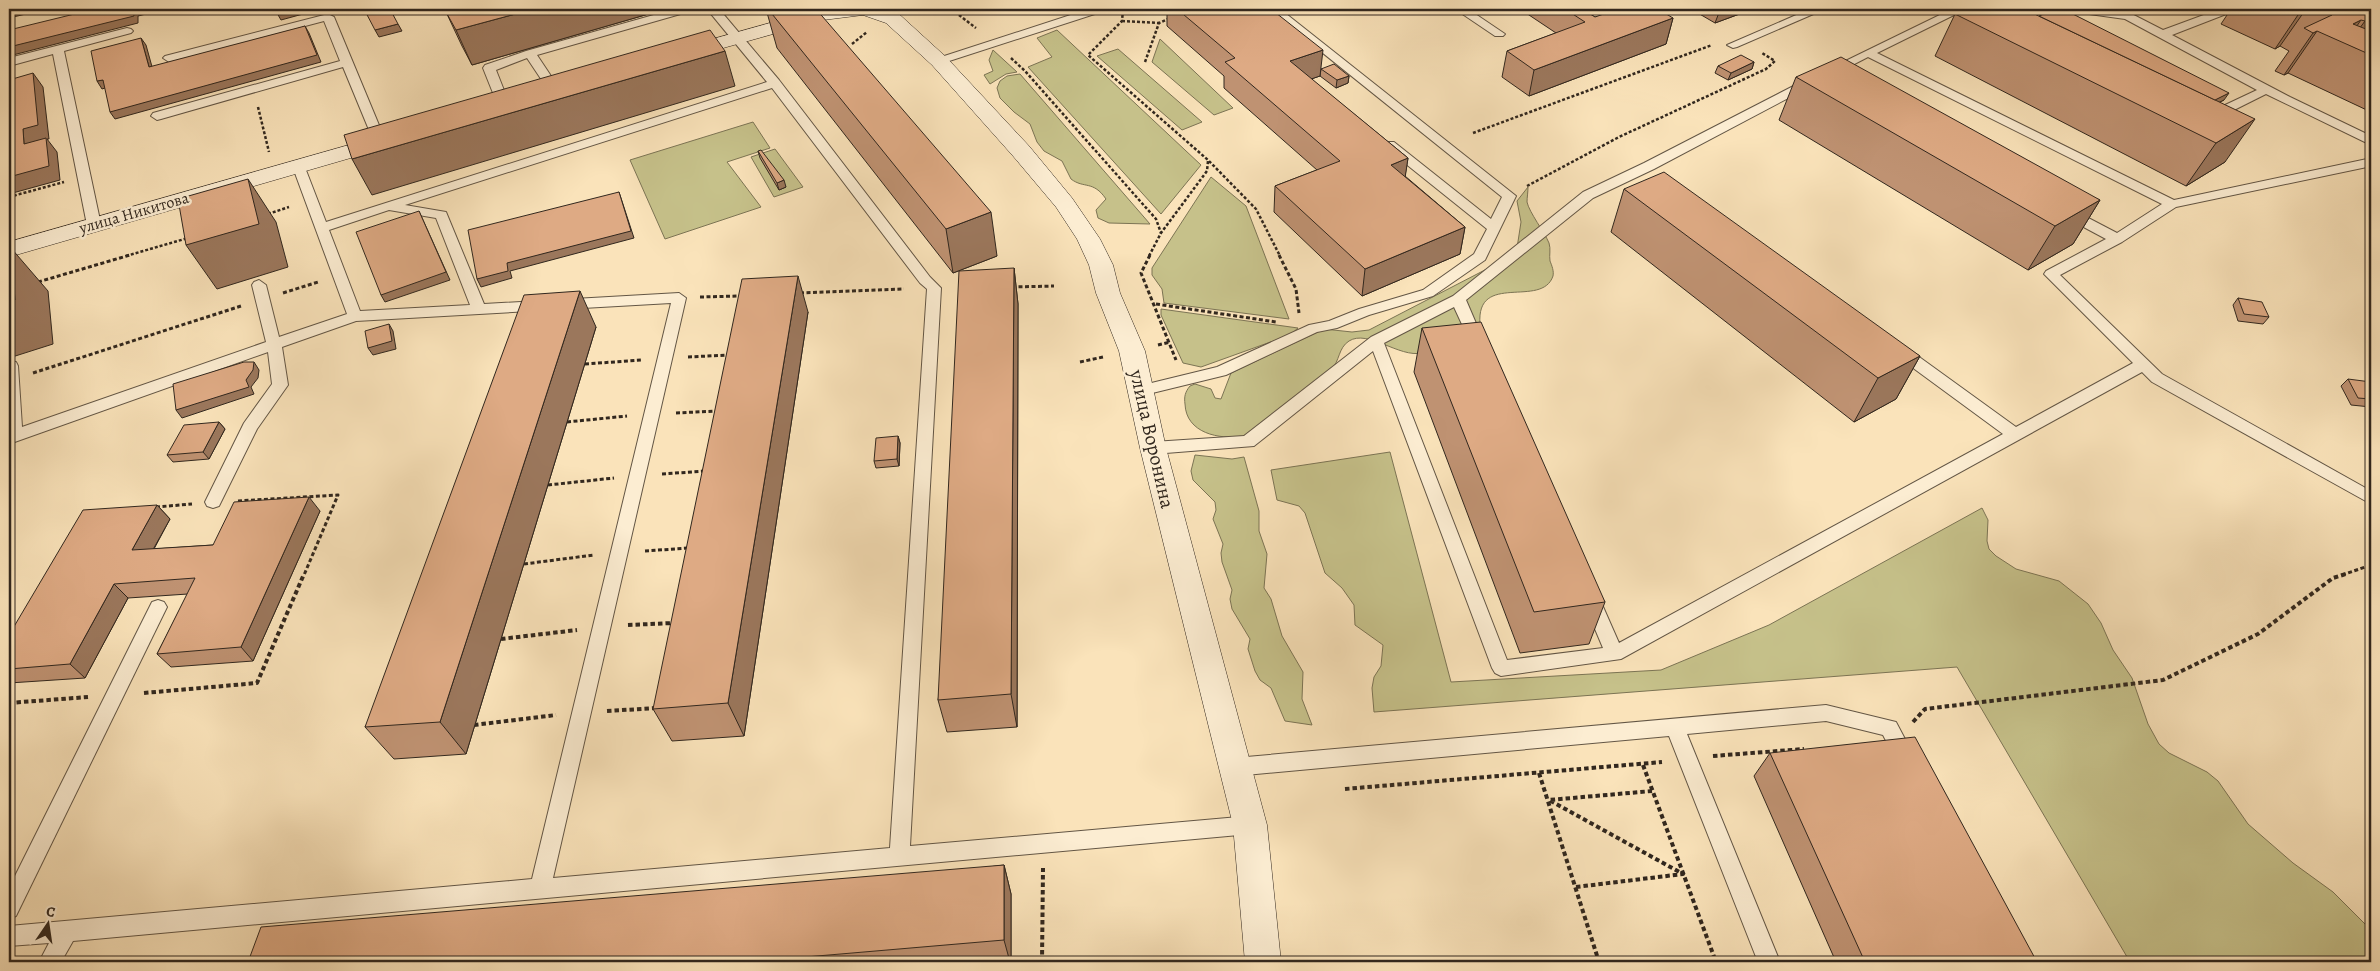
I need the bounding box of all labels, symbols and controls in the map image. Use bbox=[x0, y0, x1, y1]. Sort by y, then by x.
street label: улица Никитова bbox=[76, 187, 192, 239]
street label: улица Воронина bbox=[1123, 366, 1181, 512]
north arrow bbox=[22, 898, 72, 948]
text: С bbox=[44, 902, 58, 922]

